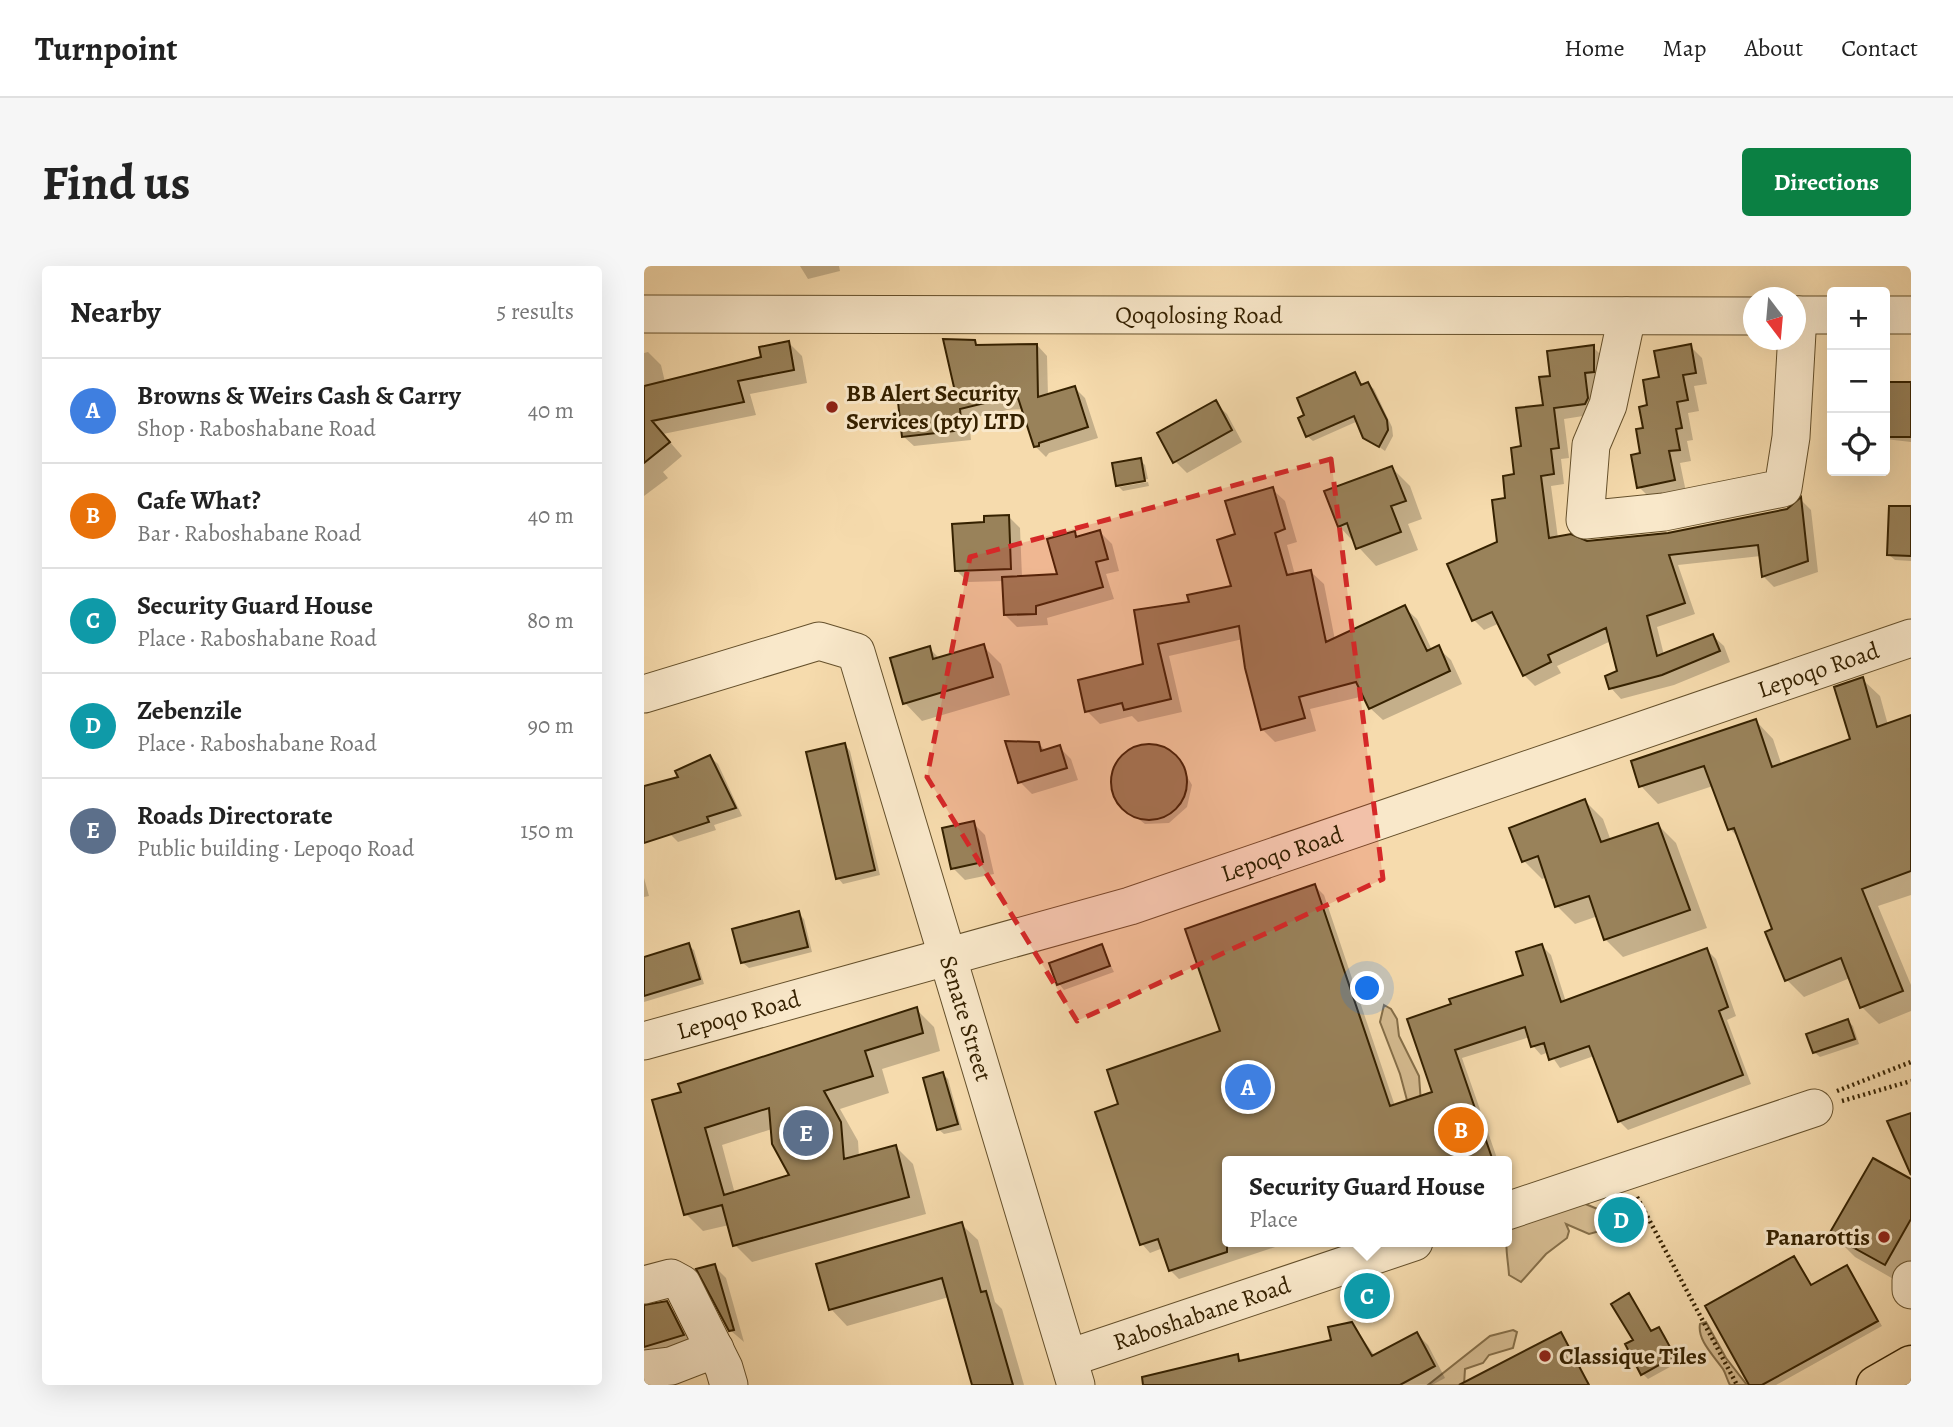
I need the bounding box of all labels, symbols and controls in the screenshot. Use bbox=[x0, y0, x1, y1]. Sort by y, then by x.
text: Turnpoint bbox=[35, 26, 177, 71]
text: Home bbox=[1564, 32, 1625, 64]
text: Map bbox=[1663, 32, 1707, 64]
text: About bbox=[1745, 32, 1803, 64]
text: Contact bbox=[1841, 32, 1918, 64]
button: Directions bbox=[1742, 148, 1911, 216]
text: Find us bbox=[42, 149, 190, 216]
north arrow bbox=[1743, 287, 1806, 350]
map controls bbox=[1827, 287, 1890, 476]
button: + bbox=[1827, 287, 1890, 350]
text: Nearby bbox=[70, 292, 161, 332]
text: 5 results bbox=[497, 296, 574, 327]
street label: Qoqolosing Road bbox=[1115, 299, 1283, 331]
button: − bbox=[1827, 350, 1890, 413]
place label: BB Alert Security Services (pty) LTD bbox=[846, 377, 1025, 437]
text: Browns & Weirs Cash & Carry bbox=[137, 378, 461, 413]
text: A bbox=[86, 395, 100, 426]
text: 40 m bbox=[528, 395, 574, 426]
marker: BB Alert Security Services (pty) LTD bbox=[824, 399, 840, 415]
text: Shop · Raboshabane Road bbox=[137, 413, 376, 444]
button: locate bbox=[1827, 413, 1890, 476]
text: Cafe What? bbox=[137, 483, 261, 518]
text: B bbox=[86, 500, 100, 531]
text: 40 m bbox=[528, 500, 574, 531]
text: Bar · Raboshabane Road bbox=[137, 518, 361, 549]
text: Security Guard House bbox=[137, 588, 373, 623]
text: C bbox=[86, 605, 100, 636]
text: 80 m bbox=[527, 605, 574, 636]
text: Place · Raboshabane Road bbox=[137, 623, 377, 654]
street label: Lepoqo Road bbox=[1753, 634, 1883, 706]
text: Zebenzile bbox=[137, 693, 242, 728]
text: D bbox=[85, 710, 101, 741]
text: 90 m bbox=[528, 710, 574, 741]
text: Place · Raboshabane Road bbox=[137, 728, 377, 759]
text: Roads Directorate bbox=[137, 798, 333, 833]
text: E bbox=[86, 815, 100, 846]
text: 150 m bbox=[520, 815, 574, 846]
street label: Lepoqo Road bbox=[1217, 818, 1347, 890]
text: Public building · Lepoqo Road bbox=[137, 833, 414, 864]
street label: Senate Street bbox=[932, 952, 1000, 1085]
your location bbox=[1350, 971, 1384, 1005]
street label: Lepoqo Road bbox=[673, 982, 804, 1047]
pin: A bbox=[1225, 1061, 1271, 1113]
pin: B bbox=[1438, 1104, 1484, 1156]
pin: E bbox=[783, 1107, 829, 1159]
popup bbox=[1222, 1156, 1512, 1247]
text: Security Guard House bbox=[1249, 1169, 1485, 1204]
pin: D bbox=[1598, 1194, 1644, 1246]
text: Place bbox=[1249, 1204, 1298, 1235]
place label: Panarottis bbox=[1765, 1221, 1870, 1253]
marker: Panarottis bbox=[1876, 1229, 1892, 1245]
street label: Raboshabane Road bbox=[1109, 1269, 1295, 1358]
pin: C bbox=[1344, 1270, 1390, 1322]
place label: Classique Tiles bbox=[1559, 1340, 1707, 1372]
marker: Classique Tiles bbox=[1537, 1348, 1553, 1364]

